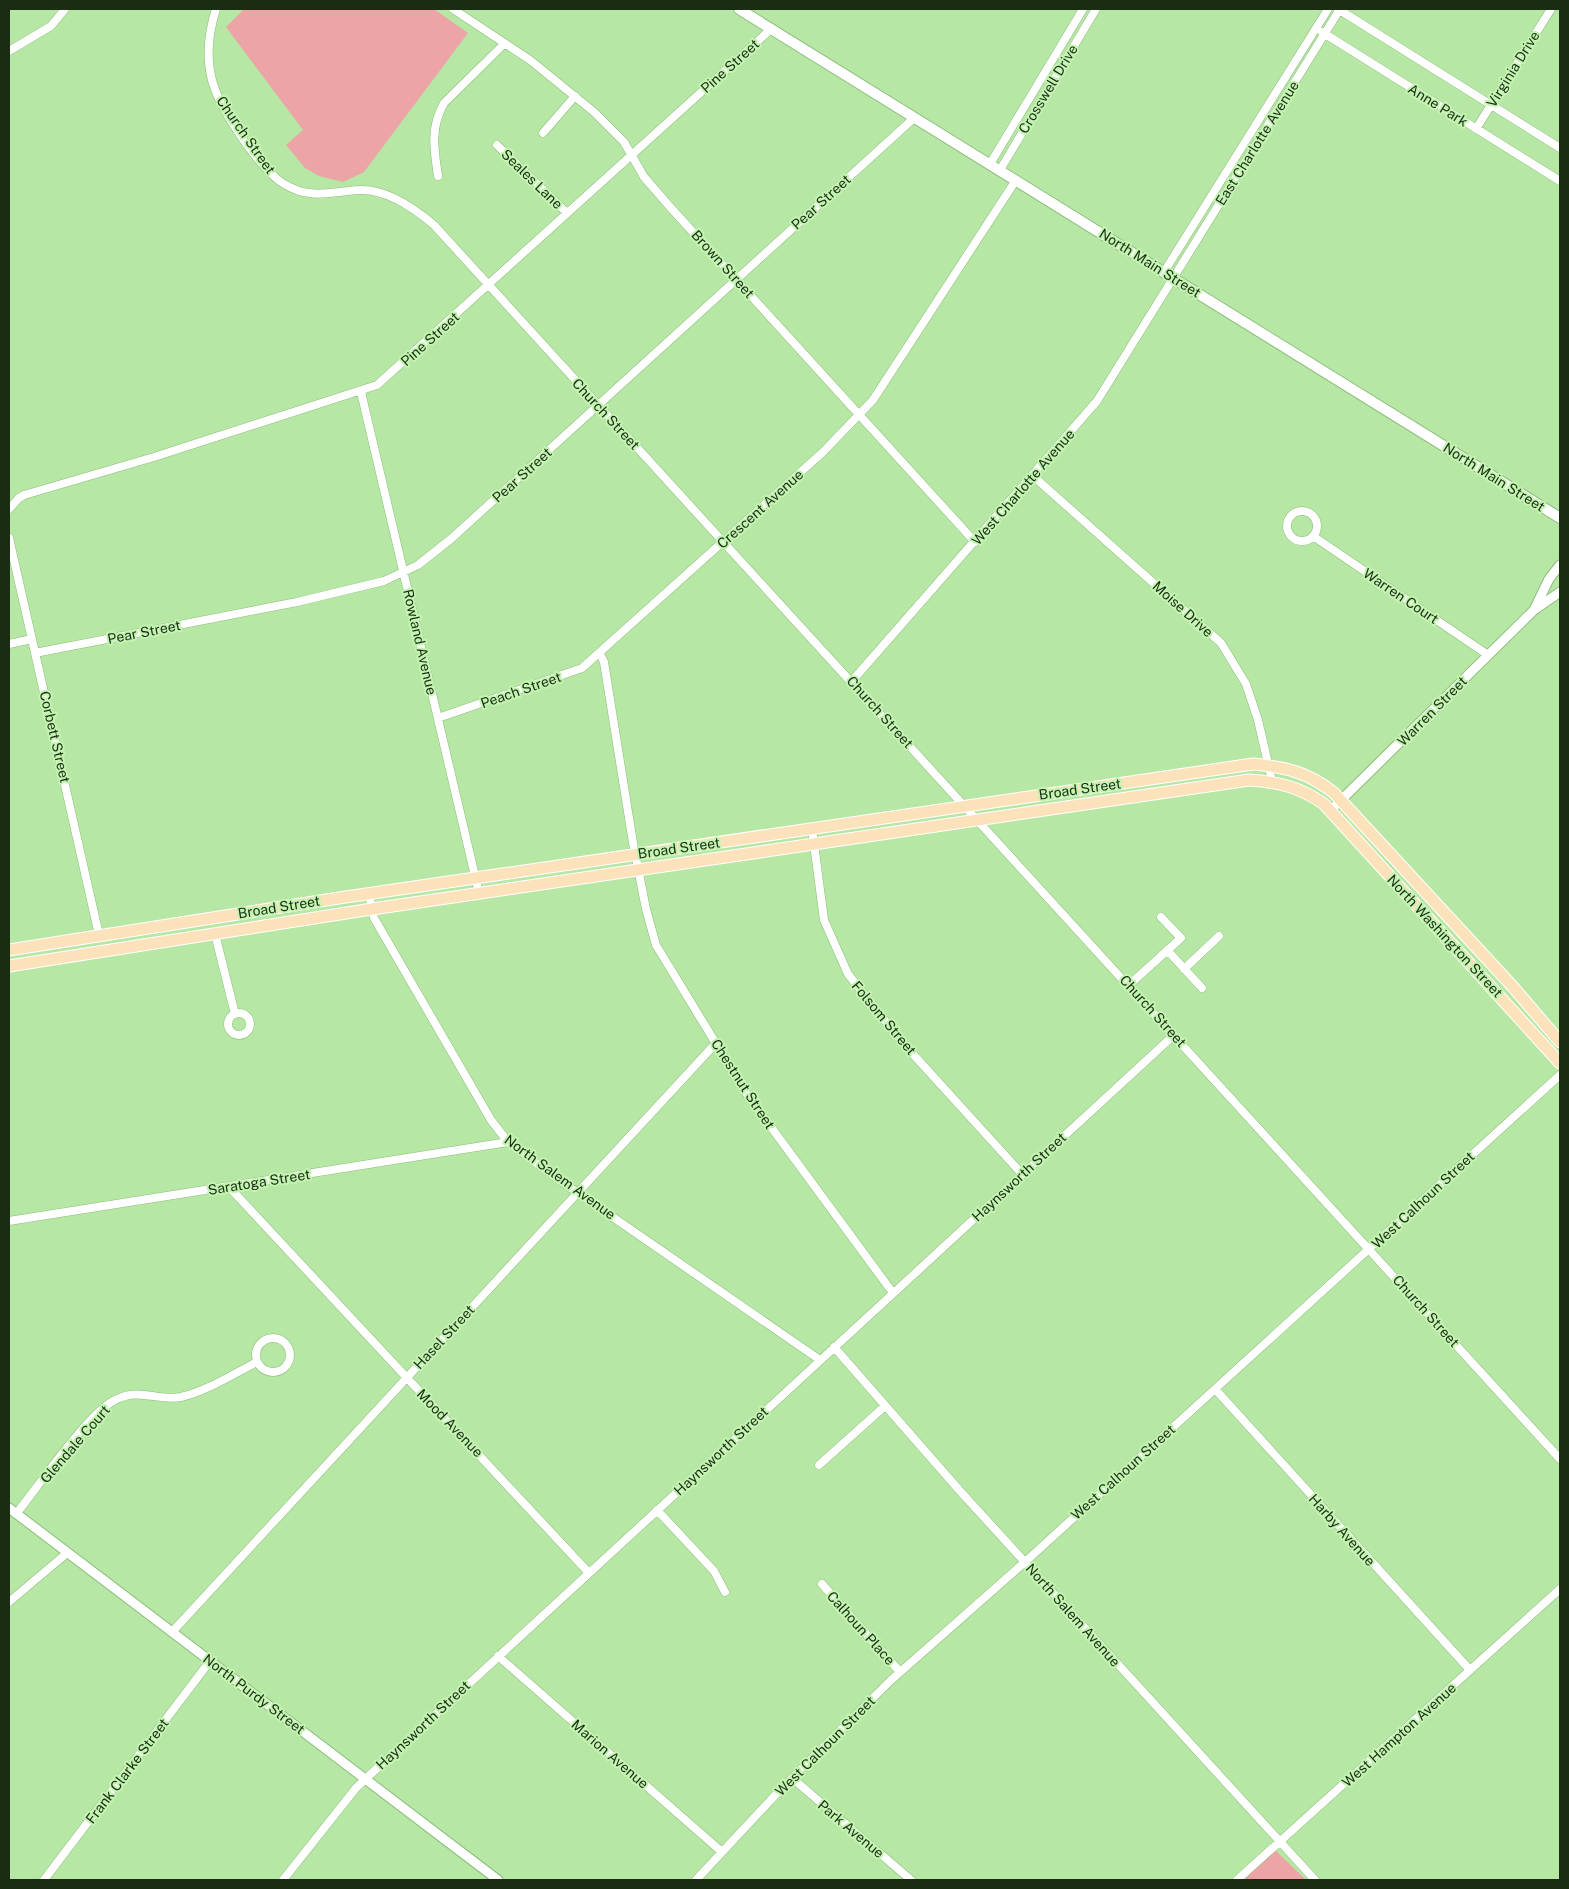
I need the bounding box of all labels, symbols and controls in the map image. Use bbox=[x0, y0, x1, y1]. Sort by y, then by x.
street label: Virginia Drive bbox=[1483, 28, 1543, 110]
street label: Pine Street bbox=[698, 36, 762, 96]
street label: Crosswell Drive bbox=[1015, 42, 1081, 136]
street label: East Charlotte Avenue bbox=[1212, 78, 1302, 208]
street label: Anne Park bbox=[1405, 80, 1471, 130]
street label: Church Street bbox=[213, 93, 279, 177]
street label: Seales Lane bbox=[498, 146, 566, 212]
street label: Pear Street bbox=[788, 171, 854, 233]
street label: North Main Street bbox=[1096, 225, 1204, 301]
street label: Brown Street bbox=[688, 227, 758, 301]
street label: Pine Street bbox=[398, 309, 462, 369]
street label: Church Street bbox=[569, 375, 643, 453]
street label: West Charlotte Avenue bbox=[968, 426, 1078, 548]
street label: North Main Street bbox=[1440, 439, 1548, 515]
street label: Pear Street bbox=[489, 444, 555, 506]
street label: Crescent Avenue bbox=[714, 466, 806, 552]
street label: Warren Court bbox=[1360, 565, 1442, 627]
street label: Moise Drive bbox=[1150, 578, 1216, 640]
street label: Rowland Avenue bbox=[400, 588, 440, 696]
street label: Pear Street bbox=[106, 617, 182, 647]
street label: Peach Street bbox=[479, 669, 563, 711]
street label: Church Street bbox=[844, 673, 916, 751]
street label: Warren Street bbox=[1394, 673, 1470, 749]
street label: Corbett Street bbox=[37, 690, 73, 784]
street label: Broad Street bbox=[1038, 775, 1122, 803]
street label: Broad Street bbox=[637, 834, 721, 862]
street label: North Washington Street bbox=[1384, 871, 1506, 1001]
street label: Broad Street bbox=[237, 893, 321, 921]
street label: Church Street bbox=[1117, 972, 1189, 1050]
street label: Folsom Street bbox=[848, 978, 920, 1058]
street label: Chestnut Street bbox=[708, 1036, 778, 1132]
street label: Haynsworth Street bbox=[969, 1129, 1069, 1225]
street label: North Salem Avenue bbox=[501, 1131, 619, 1223]
street label: West Calhoun Street bbox=[1368, 1148, 1478, 1252]
street label: Saratoga Street bbox=[207, 1166, 311, 1198]
street label: Church Street bbox=[1390, 1272, 1462, 1350]
street label: Hasel Street bbox=[410, 1302, 478, 1372]
street label: Mood Avenue bbox=[414, 1386, 486, 1460]
street label: Glendale Court bbox=[37, 1402, 113, 1486]
street label: Haynsworth Street bbox=[671, 1403, 771, 1499]
street label: West Calhoun Street bbox=[1068, 1421, 1178, 1523]
street label: Harby Avenue bbox=[1306, 1491, 1378, 1569]
street label: North Salem Avenue bbox=[1023, 1560, 1124, 1670]
street label: Calhoun Place bbox=[824, 1588, 898, 1668]
street label: North Purdy Street bbox=[200, 1651, 308, 1737]
street label: Haynsworth Street bbox=[373, 1677, 473, 1773]
street label: West Hampton Avenue bbox=[1339, 1680, 1459, 1790]
street label: West Calhoun Street bbox=[772, 1693, 878, 1799]
street label: Frank Clarke Street bbox=[82, 1715, 172, 1827]
street label: Marion Avenue bbox=[568, 1716, 652, 1792]
street label: Park Avenue bbox=[815, 1797, 887, 1861]

